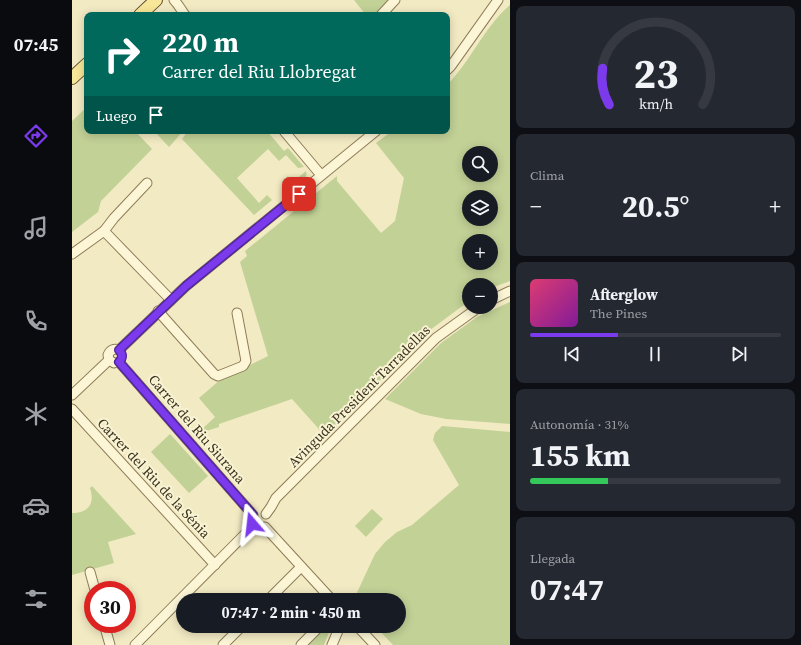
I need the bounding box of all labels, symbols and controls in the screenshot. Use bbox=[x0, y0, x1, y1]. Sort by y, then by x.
text: 220 m bbox=[162, 23, 239, 61]
icon: right bbox=[96, 28, 148, 80]
text: 07:45 bbox=[14, 32, 58, 57]
text: 23 bbox=[633, 45, 678, 102]
text: Carrer del Riu Llobregat bbox=[162, 59, 356, 84]
text: km/h bbox=[639, 93, 673, 113]
icon: arrive bbox=[145, 104, 167, 126]
text: Luego bbox=[96, 105, 137, 126]
icon: directions bbox=[22, 122, 50, 150]
map controls bbox=[462, 146, 498, 314]
button: search bbox=[462, 146, 498, 182]
text: Clima bbox=[530, 167, 564, 184]
pin bbox=[282, 177, 316, 211]
icon: arrive bbox=[288, 183, 310, 205]
text: 20.5° bbox=[622, 186, 689, 227]
button: layers bbox=[462, 190, 498, 226]
text: − bbox=[530, 191, 542, 221]
text: + bbox=[769, 191, 781, 221]
icon: music bbox=[22, 214, 50, 242]
button: + bbox=[462, 234, 498, 270]
button: − bbox=[462, 278, 498, 314]
text: Afterglow bbox=[590, 284, 658, 305]
text: The Pines bbox=[590, 305, 647, 322]
icon: phone bbox=[22, 307, 50, 335]
street label: Avinguda President Tarradellas bbox=[283, 320, 435, 472]
icon: previous bbox=[561, 343, 583, 365]
icon: pause bbox=[644, 343, 666, 365]
icon: next bbox=[728, 343, 750, 365]
street label: Carrer del Riu Siurana bbox=[144, 370, 251, 489]
icon: climate bbox=[22, 400, 50, 428]
street label: Carrer del Riu de la Sénia bbox=[93, 413, 216, 543]
text: Autonomía · 31% bbox=[530, 416, 629, 433]
text: 155 km bbox=[530, 435, 630, 476]
icon: car bbox=[22, 492, 50, 520]
position arrow bbox=[231, 503, 273, 545]
text: Llegada bbox=[530, 550, 575, 567]
text: 07:47 bbox=[530, 569, 604, 610]
speed limit sign: 30 bbox=[84, 581, 136, 633]
icon: filters bbox=[22, 585, 50, 613]
text: 07:47 · 2 min · 450 m bbox=[222, 602, 361, 623]

